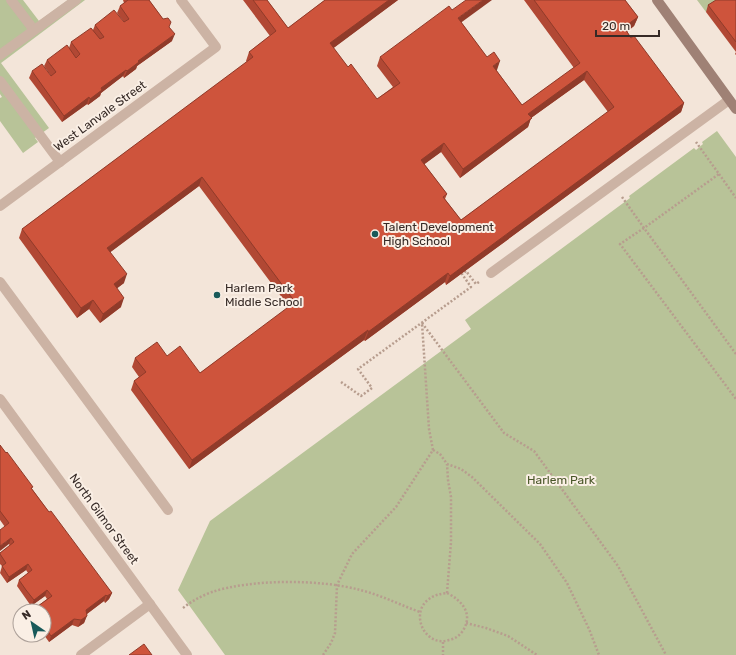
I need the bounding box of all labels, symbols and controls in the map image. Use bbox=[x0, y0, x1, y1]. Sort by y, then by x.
scale bar bbox=[596, 12, 659, 38]
text: 20 m bbox=[602, 19, 630, 33]
street label: West Lanvale Street bbox=[51, 78, 149, 154]
place label: Talent Development High School bbox=[383, 220, 494, 248]
marker: Talent Development High School bbox=[370, 229, 380, 239]
place label: Harlem Park Middle School bbox=[225, 281, 302, 309]
marker: Harlem Park Middle School bbox=[212, 290, 222, 300]
street label: North Gilmor Street bbox=[67, 471, 142, 567]
park label: Harlem Park bbox=[527, 473, 596, 487]
north arrow bbox=[12, 603, 52, 643]
text: N bbox=[20, 607, 34, 623]

